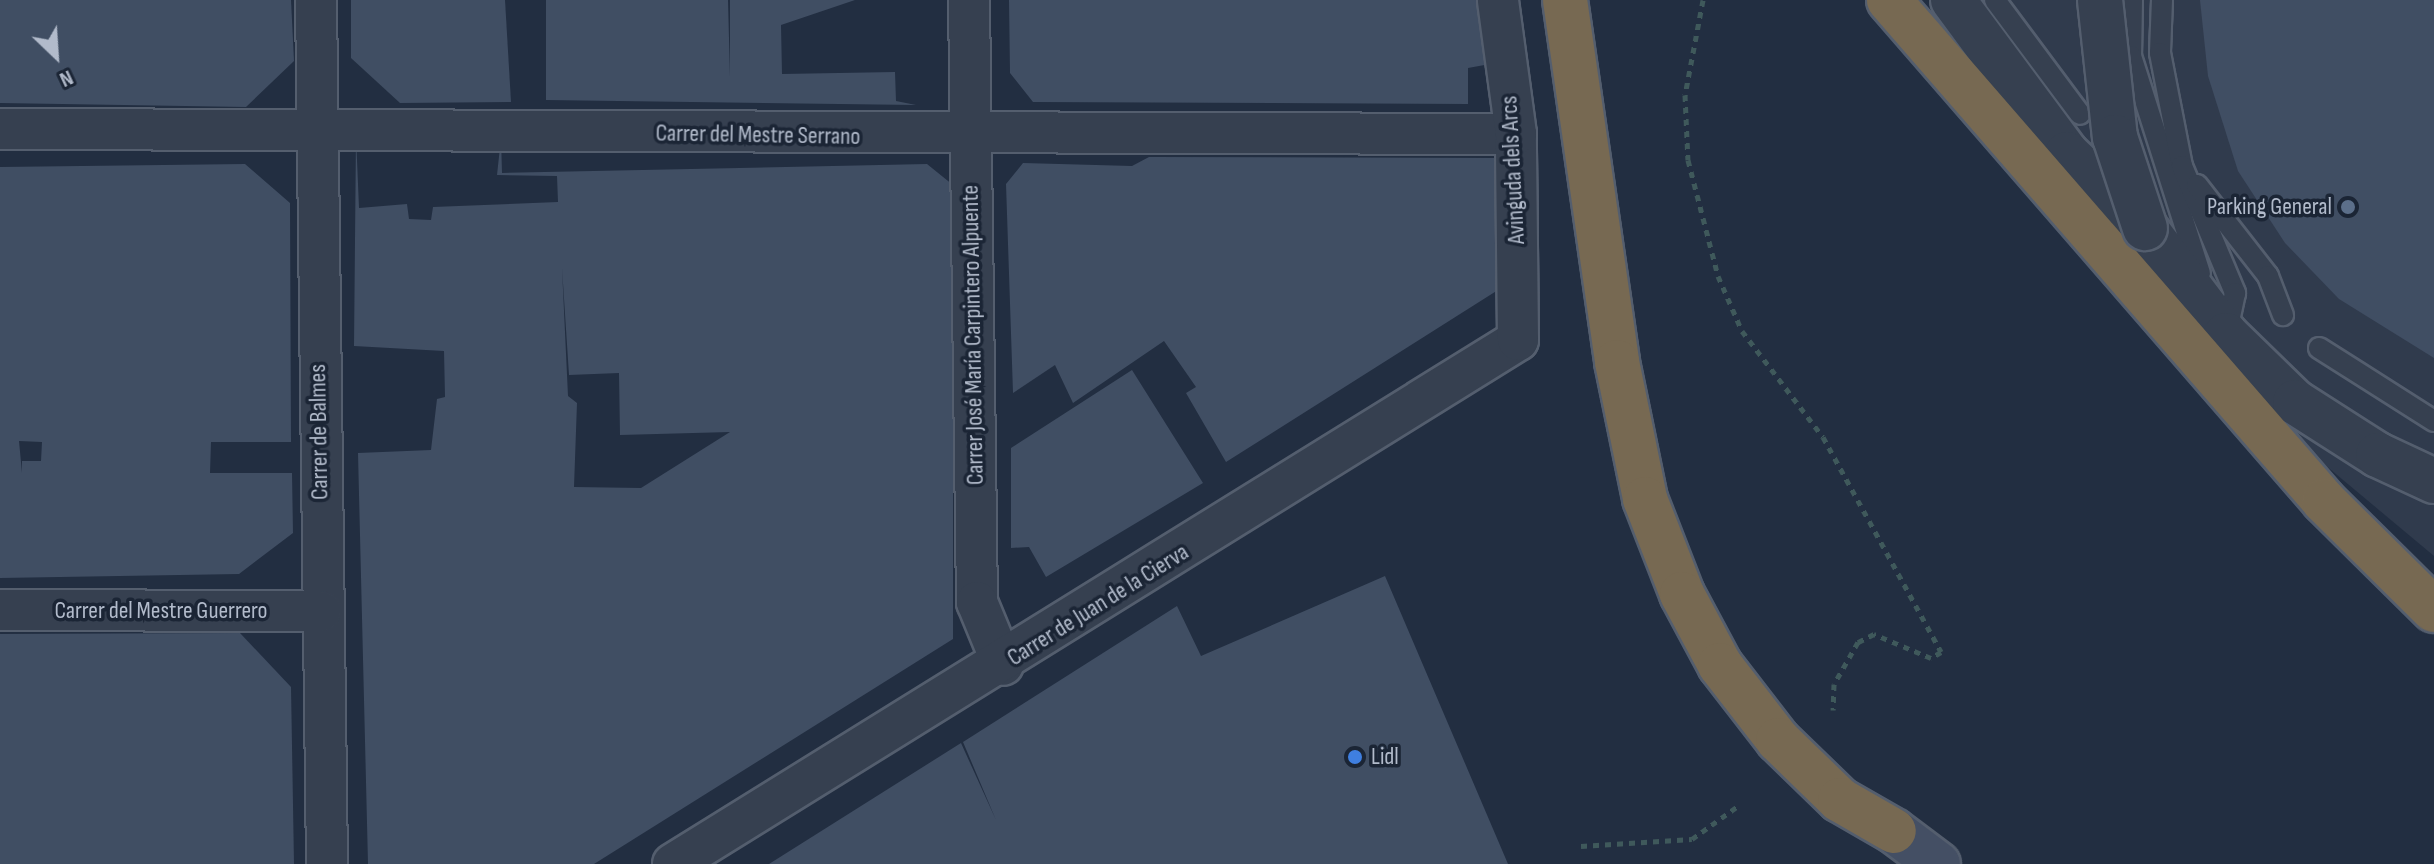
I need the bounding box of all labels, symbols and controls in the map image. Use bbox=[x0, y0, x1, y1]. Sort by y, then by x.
north arrow bbox=[16, 16, 96, 96]
text: N bbox=[55, 63, 77, 93]
street label: Avinguda dels Arcs bbox=[1495, 95, 1531, 245]
street label: Carrer del Mestre Serrano bbox=[655, 119, 861, 151]
street label: Carrer José María Carpintero Alpuente bbox=[956, 185, 990, 485]
place label: Parking General bbox=[2207, 193, 2332, 221]
marker: Parking General bbox=[2339, 198, 2357, 216]
street label: Carrer de Balmes bbox=[303, 364, 335, 500]
street label: Carrer de Juan de la Cierva bbox=[1002, 538, 1194, 672]
street label: Carrer del Mestre Guerrero bbox=[54, 597, 268, 625]
place label: Lidl bbox=[1371, 743, 1399, 771]
marker: Lidl bbox=[1346, 748, 1364, 766]

